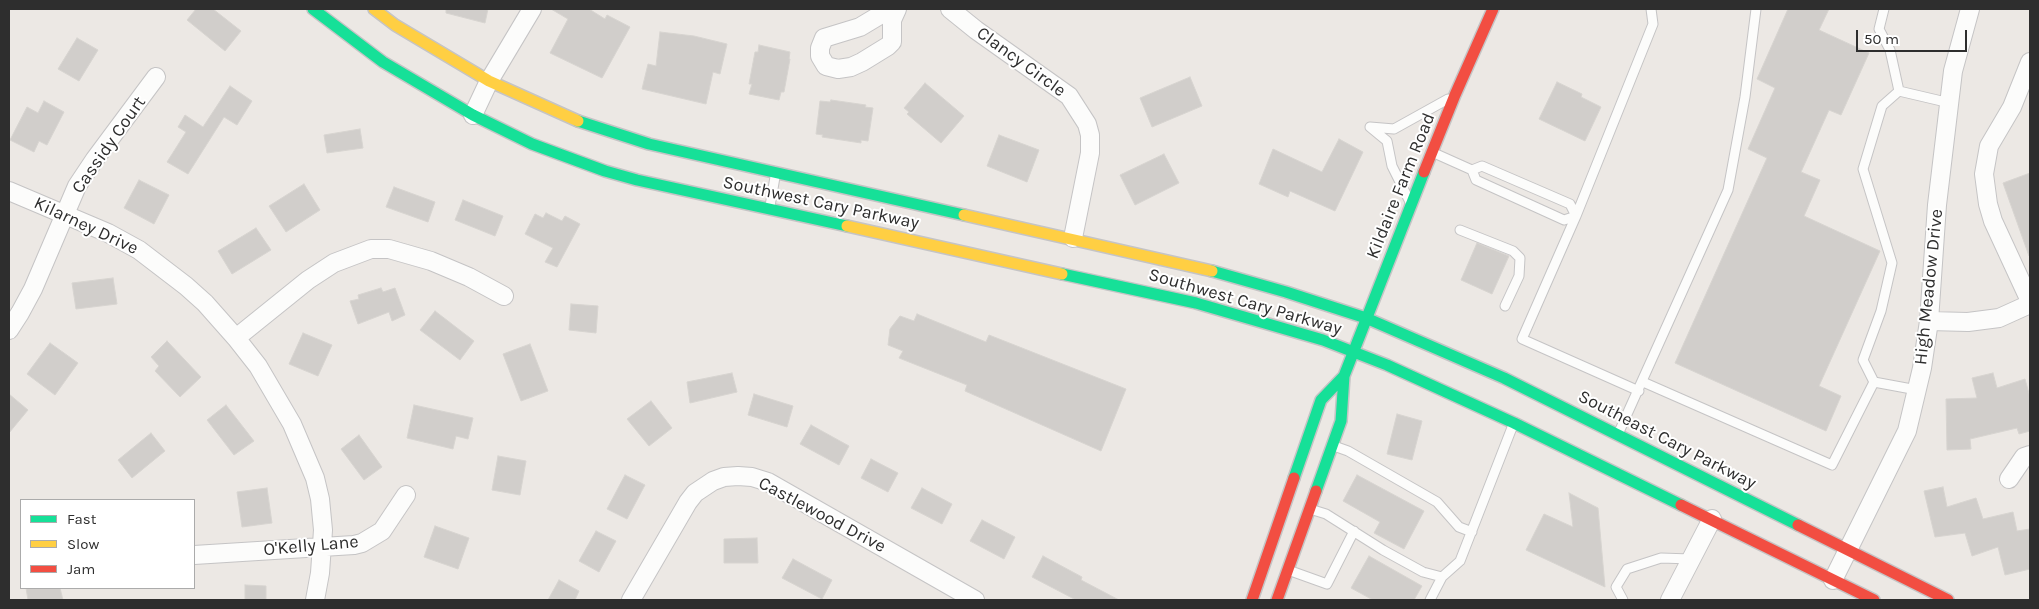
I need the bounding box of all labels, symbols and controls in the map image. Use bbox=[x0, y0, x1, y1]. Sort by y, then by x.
scale bar bbox=[1859, 20, 1970, 52]
street label: Clancy Circle bbox=[972, 22, 1070, 102]
text: 50 m bbox=[1864, 30, 1899, 48]
street label: Cassidy Court bbox=[68, 92, 150, 198]
street label: Kildaire Farm Road bbox=[1362, 110, 1440, 262]
street label: Southwest Cary Parkway bbox=[721, 172, 921, 234]
street label: Kilarney Drive bbox=[30, 192, 142, 260]
street label: High Meadow Drive bbox=[1910, 208, 1948, 366]
street label: Southwest Cary Parkway bbox=[1146, 264, 1344, 340]
street label: Southeast Cary Parkway bbox=[1574, 386, 1760, 494]
street label: Castlewood Drive bbox=[755, 472, 889, 558]
legend bbox=[20, 499, 195, 589]
text: Fast bbox=[67, 510, 96, 528]
street label: O'Kelly Lane bbox=[263, 531, 359, 561]
text: Slow bbox=[67, 535, 99, 553]
text: Jam bbox=[67, 560, 95, 578]

